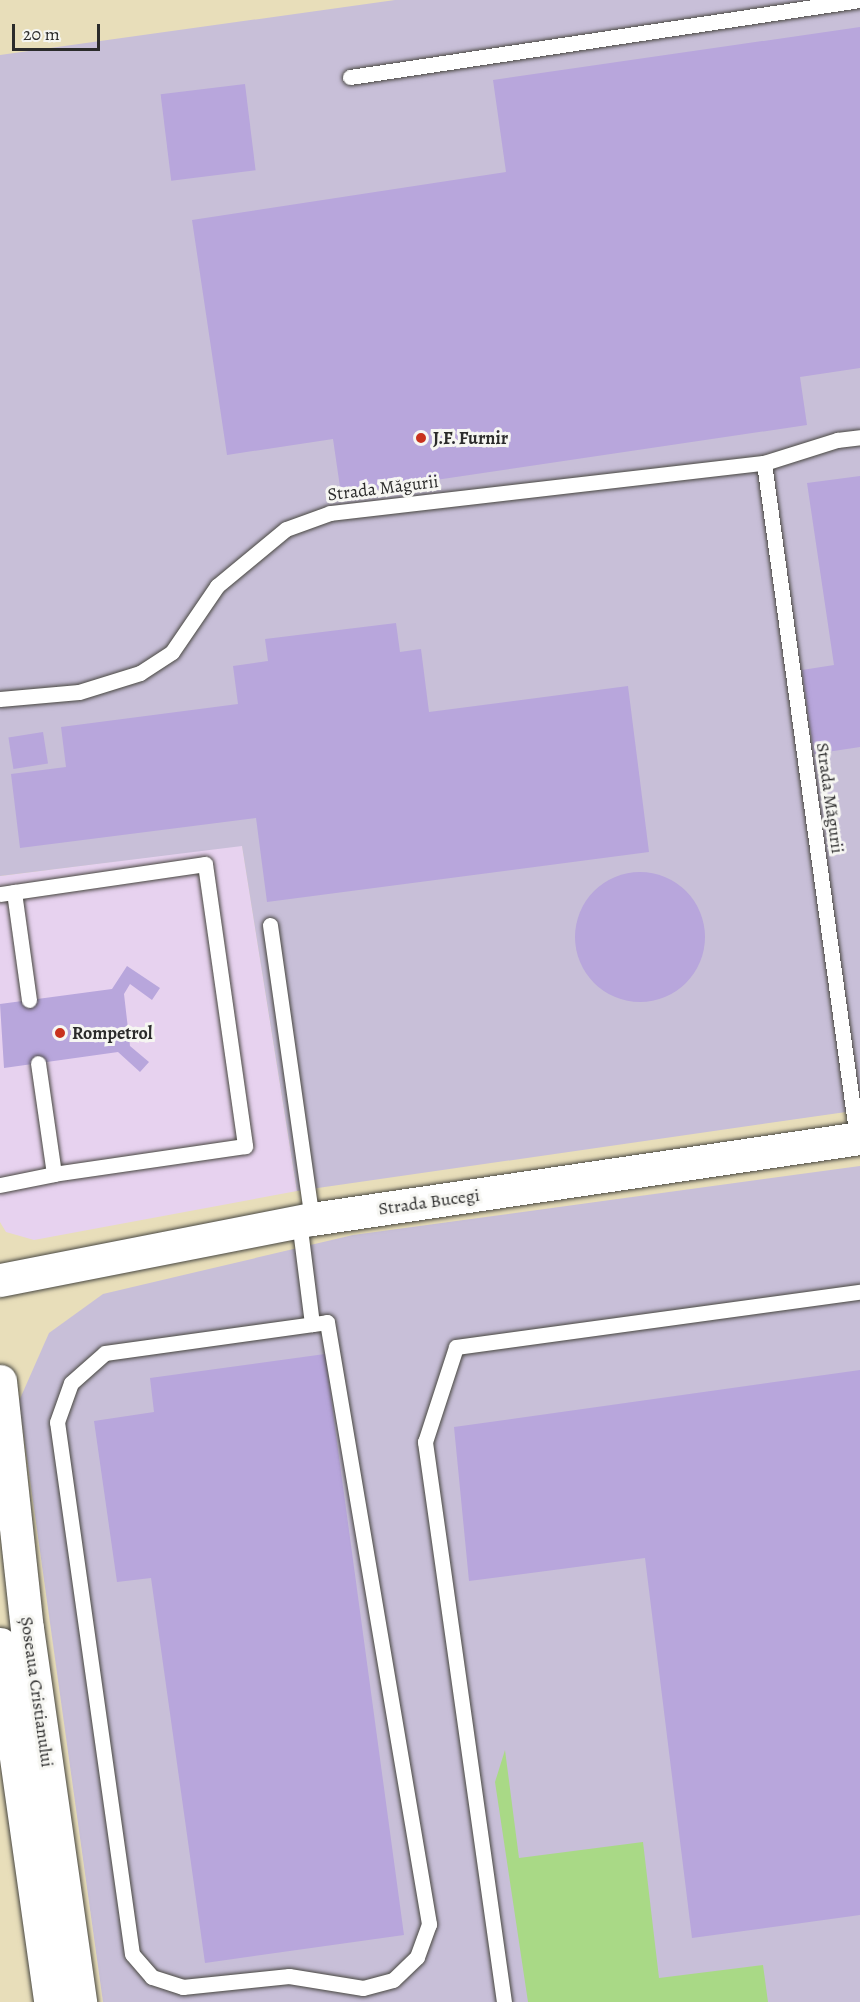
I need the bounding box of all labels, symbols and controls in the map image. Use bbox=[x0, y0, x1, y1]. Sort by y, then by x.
scale bar bbox=[15, 12, 104, 50]
text: 20 m bbox=[23, 22, 60, 46]
place label: J.F. Furnir bbox=[433, 427, 508, 449]
marker: J.F. Furnir bbox=[414, 431, 428, 445]
street label: Strada Măgurii bbox=[326, 470, 440, 506]
street label: Strada Măgurii bbox=[812, 741, 848, 855]
place label: Rompetrol bbox=[72, 1022, 153, 1044]
marker: Rompetrol bbox=[53, 1026, 67, 1040]
street label: Strada Bucegi bbox=[377, 1184, 481, 1220]
street label: Șoseaua Cristianului bbox=[16, 1615, 58, 1769]

